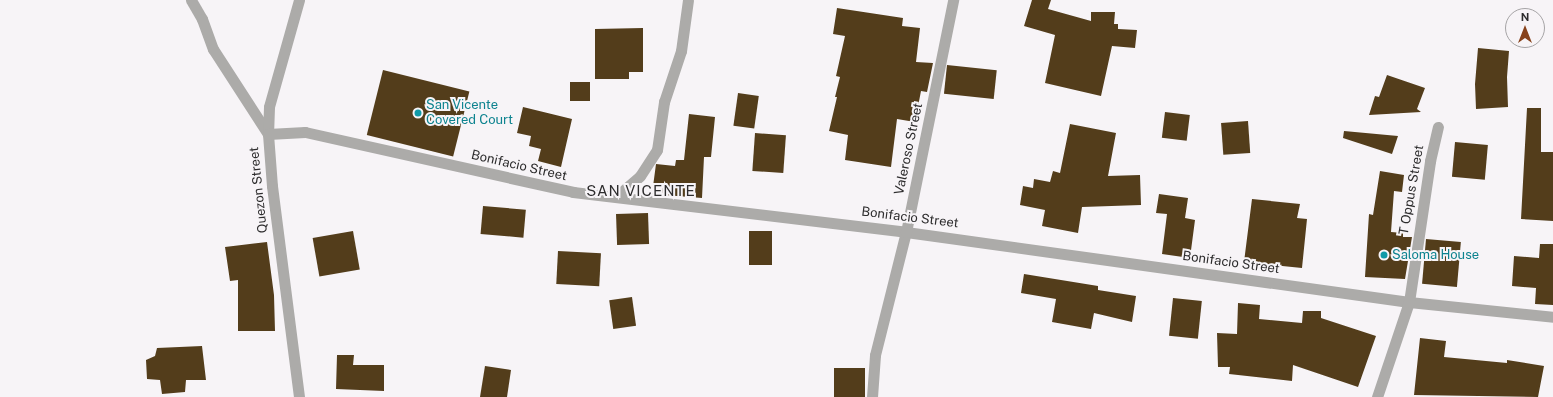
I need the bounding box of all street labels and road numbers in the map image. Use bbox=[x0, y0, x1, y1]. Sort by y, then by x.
street label: Valeroso Street bbox=[892, 102, 926, 196]
street label: T Oppus Street bbox=[1396, 144, 1428, 236]
street label: Quezon Street bbox=[247, 146, 271, 234]
street label: Bonifacio Street bbox=[470, 147, 568, 185]
street label: Bonifacio Street bbox=[860, 204, 960, 232]
street label: Bonifacio Street bbox=[1181, 248, 1281, 278]

